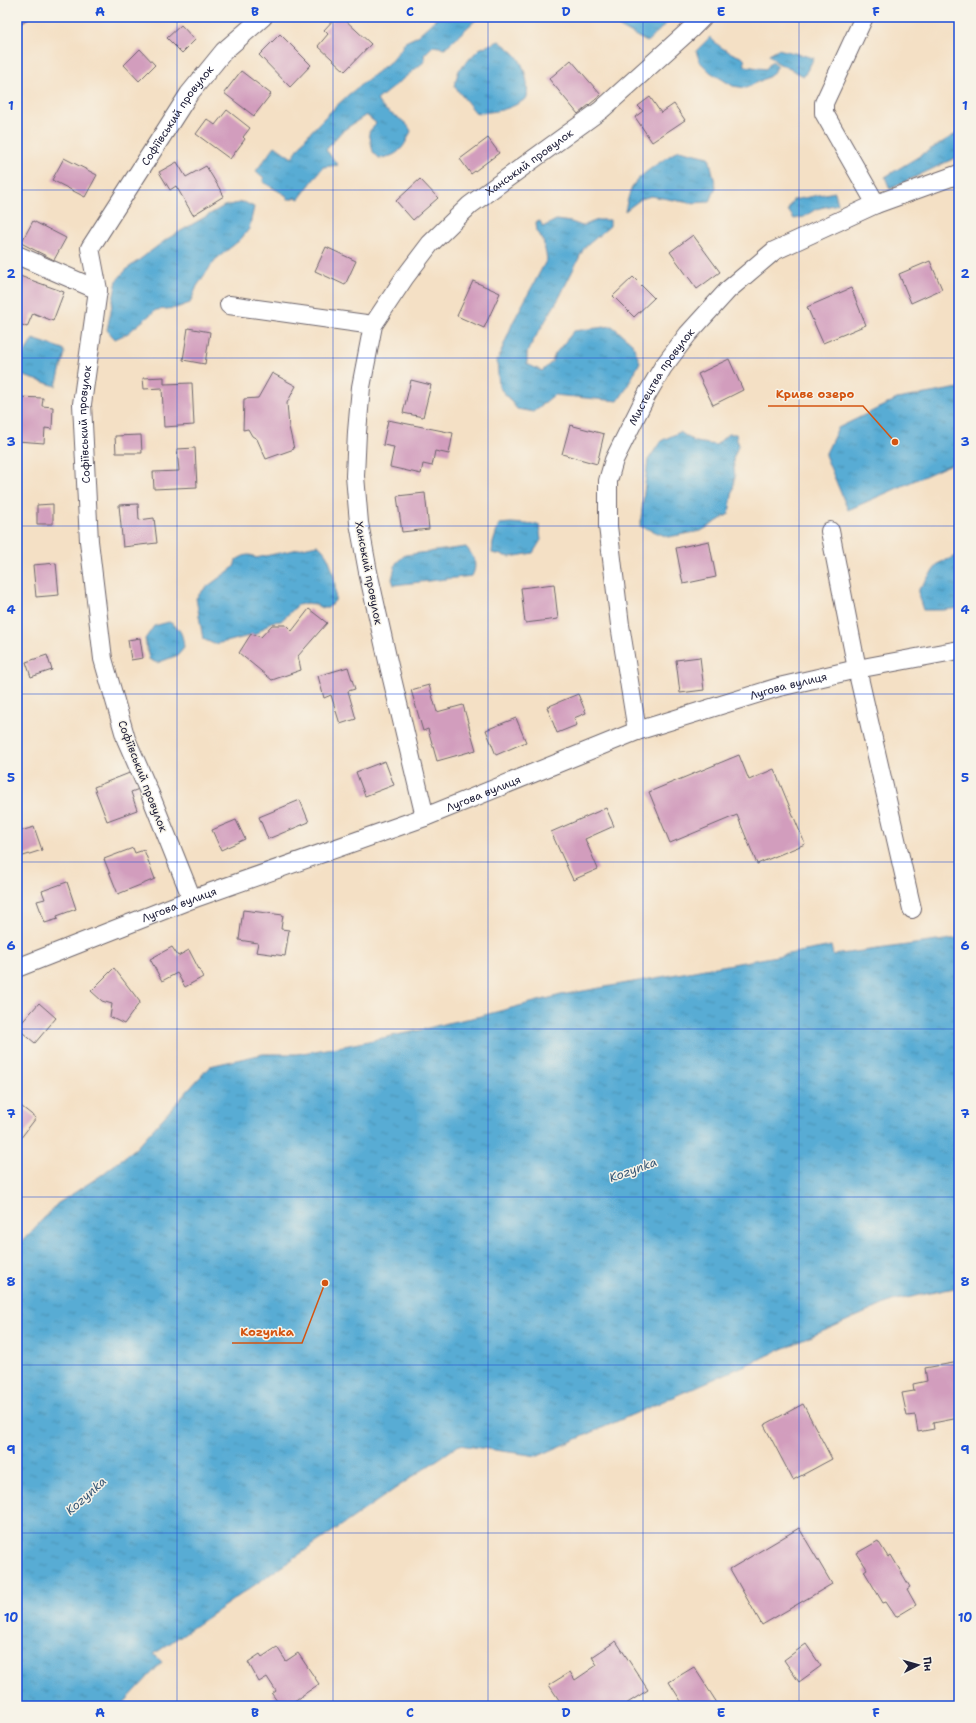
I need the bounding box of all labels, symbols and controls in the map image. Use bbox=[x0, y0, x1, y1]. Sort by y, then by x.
text: A bbox=[95, 3, 105, 20]
text: B bbox=[251, 3, 259, 20]
text: C bbox=[406, 3, 414, 20]
text: D bbox=[561, 3, 571, 20]
text: E bbox=[717, 3, 726, 20]
text: F bbox=[872, 3, 880, 20]
street label: Софіївський провулок bbox=[138, 62, 217, 169]
text: 1 bbox=[8, 97, 14, 114]
text: 1 bbox=[962, 97, 968, 114]
street label: Ханський провулок bbox=[483, 126, 576, 199]
text: 2 bbox=[6, 265, 16, 282]
text: 2 bbox=[960, 265, 970, 282]
street label: Мистецтва провулок bbox=[625, 325, 698, 428]
street label: Софіївський провулок bbox=[75, 364, 95, 484]
callout: Криве озеро bbox=[768, 382, 863, 406]
text: Криве озеро bbox=[776, 386, 854, 402]
text: 3 bbox=[6, 433, 16, 450]
text: 3 bbox=[960, 433, 970, 450]
street label: Ханський провулок bbox=[351, 520, 386, 626]
text: 4 bbox=[6, 601, 16, 618]
text: 4 bbox=[960, 601, 970, 618]
street label: Лугова вулиця bbox=[748, 669, 829, 704]
street label: Софіївський провулок bbox=[114, 718, 171, 834]
text: 5 bbox=[7, 769, 15, 786]
text: 5 bbox=[961, 769, 969, 786]
street label: Лугова вулиця bbox=[444, 772, 523, 816]
street label: Лугова вулиця bbox=[139, 884, 219, 926]
text: 6 bbox=[6, 937, 16, 954]
text: 6 bbox=[960, 937, 970, 954]
text: 7 bbox=[6, 1105, 16, 1122]
text: 7 bbox=[960, 1105, 970, 1122]
water label: Kozynka bbox=[607, 1154, 659, 1186]
text: 8 bbox=[6, 1273, 16, 1290]
text: 8 bbox=[960, 1273, 970, 1290]
callout: Kozynka bbox=[232, 1319, 302, 1343]
text: Kozynka bbox=[240, 1324, 295, 1340]
text: 9 bbox=[6, 1441, 16, 1458]
text: 9 bbox=[960, 1441, 970, 1458]
water label: Kozynka bbox=[62, 1473, 110, 1519]
text: 10 bbox=[4, 1609, 18, 1626]
text: 10 bbox=[958, 1609, 972, 1626]
north arrow bbox=[898, 1645, 938, 1685]
text: Пн bbox=[919, 1656, 936, 1672]
text: A bbox=[95, 1704, 105, 1721]
text: B bbox=[251, 1704, 259, 1721]
text: C bbox=[406, 1704, 414, 1721]
text: D bbox=[561, 1704, 571, 1721]
text: E bbox=[717, 1704, 726, 1721]
text: F bbox=[872, 1704, 880, 1721]

